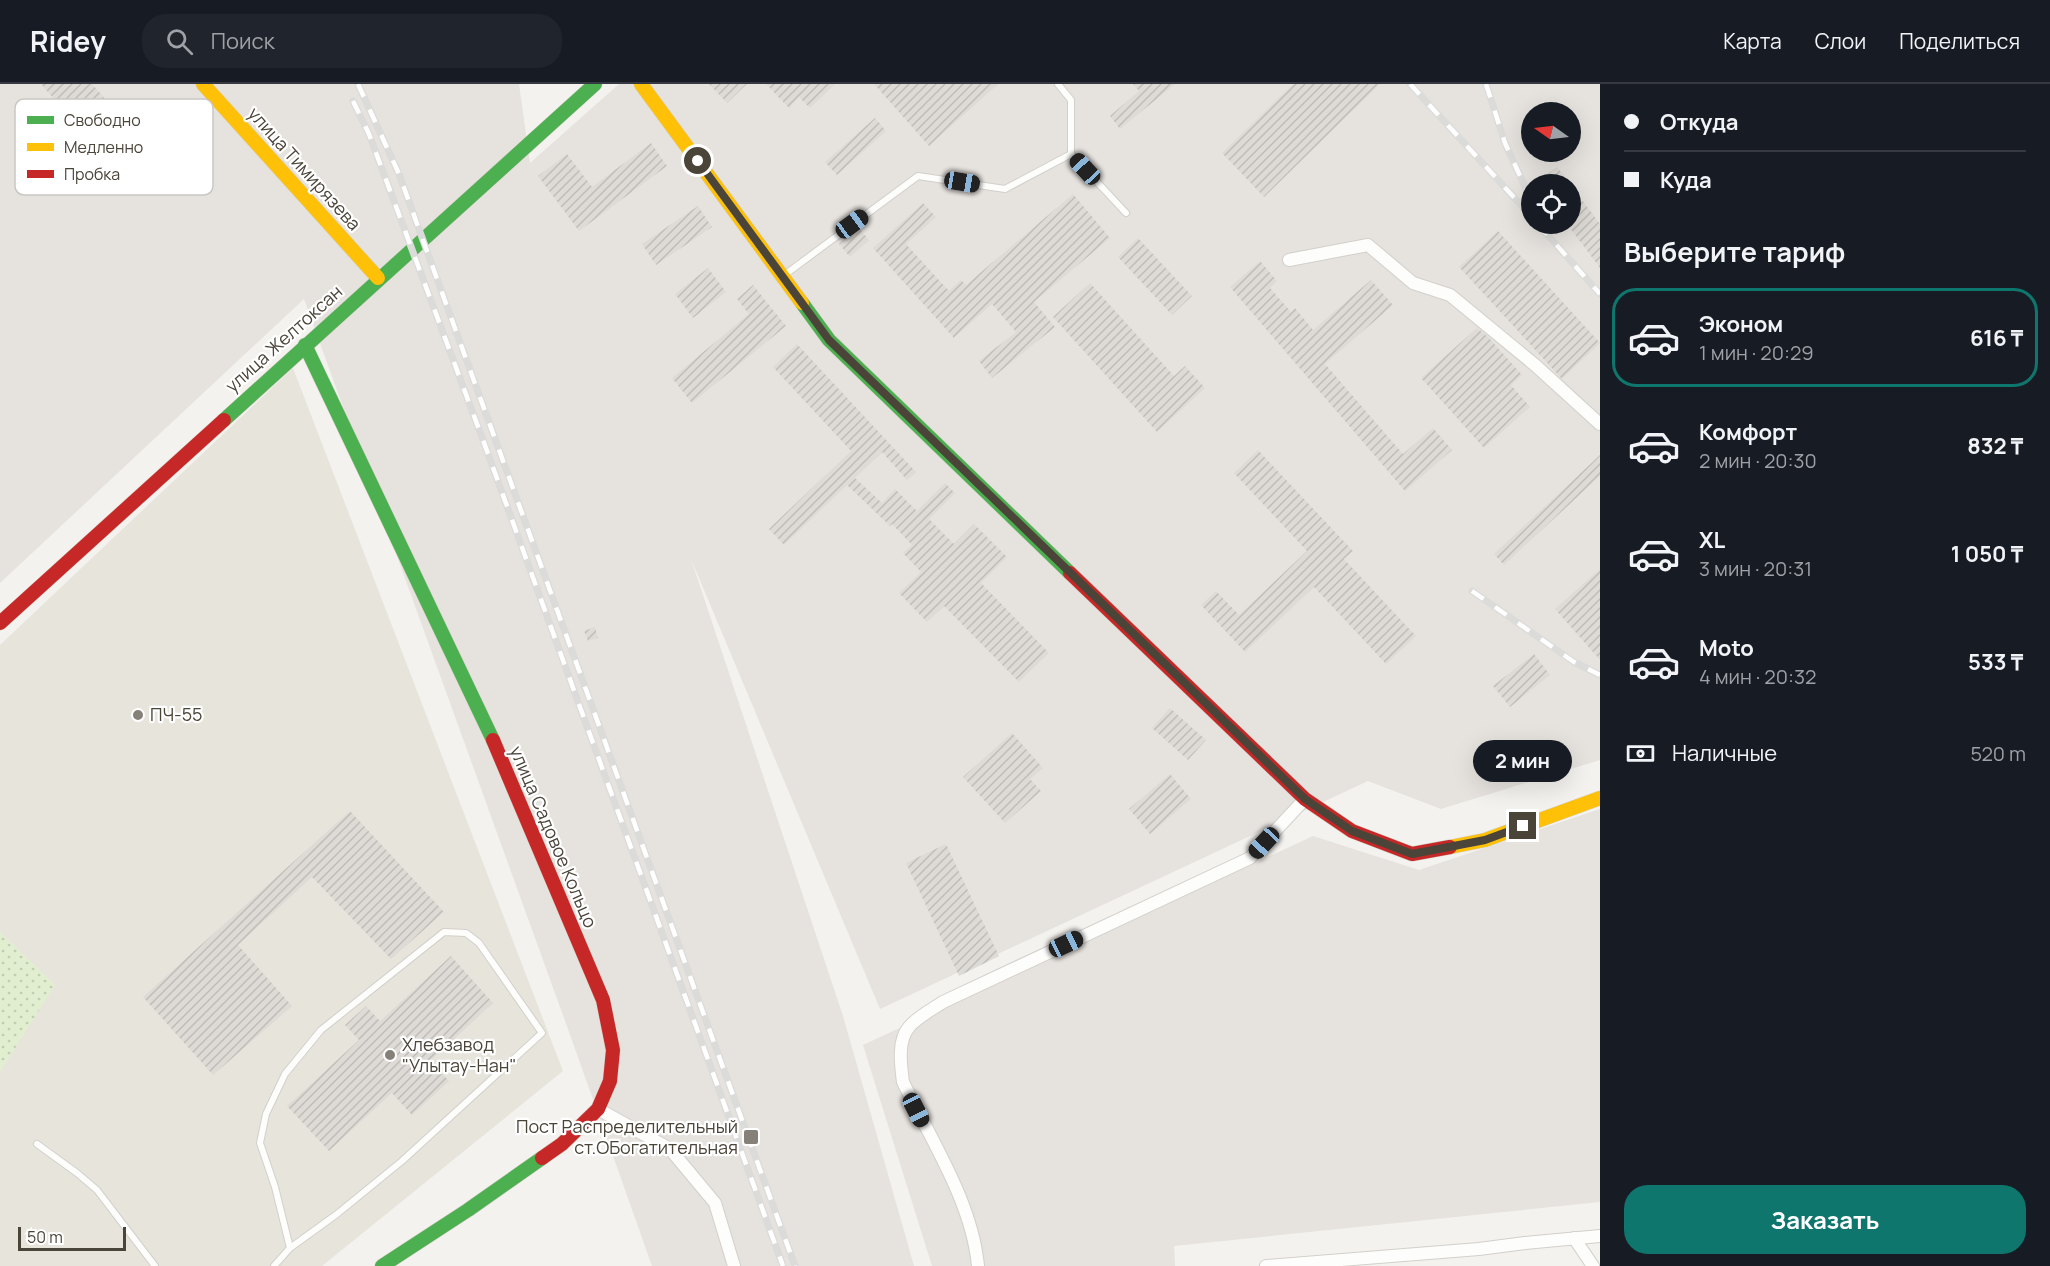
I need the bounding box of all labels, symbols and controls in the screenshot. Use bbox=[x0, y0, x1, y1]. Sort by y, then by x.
search box bbox=[142, 14, 562, 68]
text: Ridey bbox=[30, 22, 106, 60]
icon: search bbox=[163, 25, 196, 58]
text: Поиск bbox=[211, 26, 275, 56]
text: Карта bbox=[1723, 27, 1782, 55]
text: Слои bbox=[1815, 27, 1866, 55]
text: Поделиться bbox=[1899, 27, 2020, 55]
legend bbox=[15, 99, 213, 195]
street label: улица Тимирязева bbox=[243, 102, 367, 235]
north arrow bbox=[1521, 102, 1581, 162]
map controls bbox=[1521, 102, 1581, 234]
text: Откуда bbox=[1660, 107, 1739, 137]
text: Свободно bbox=[64, 109, 141, 131]
text: Медленно bbox=[64, 136, 143, 158]
route start bbox=[684, 147, 711, 174]
car bbox=[1066, 150, 1104, 188]
text: Пробка bbox=[64, 163, 120, 185]
text: Куда bbox=[1660, 165, 1712, 195]
car bbox=[943, 170, 981, 194]
button: locate bbox=[1521, 174, 1581, 234]
car bbox=[832, 206, 872, 242]
text: Выберите тариф bbox=[1624, 233, 1845, 270]
street label: улица Желтоксан bbox=[220, 279, 347, 397]
text: Эконом bbox=[1699, 309, 1783, 339]
icon: car bbox=[1627, 311, 1681, 365]
text: 616 ₸ bbox=[1970, 323, 2023, 353]
text: 1 мин · 20:29 bbox=[1699, 339, 1814, 366]
text: Комфорт bbox=[1699, 417, 1797, 447]
icon: car bbox=[1627, 419, 1681, 473]
text: 832 ₸ bbox=[1967, 431, 2023, 461]
text: 2 мин · 20:30 bbox=[1699, 447, 1817, 474]
text: XL bbox=[1699, 525, 1725, 555]
icon: car bbox=[1627, 527, 1681, 581]
text: 1 050 ₸ bbox=[1951, 539, 2023, 569]
text: 3 мин · 20:31 bbox=[1699, 555, 1812, 582]
text: Moto bbox=[1699, 633, 1754, 663]
icon: car bbox=[1627, 635, 1681, 689]
text: 533 ₸ bbox=[1968, 647, 2023, 677]
text: 4 мин · 20:32 bbox=[1699, 663, 1816, 690]
place label: ПЧ-55 bbox=[150, 702, 202, 726]
marker: ПЧ-55 bbox=[131, 708, 145, 722]
icon: cash bbox=[1624, 737, 1657, 770]
text: Наличные bbox=[1672, 738, 1777, 768]
callout: 2 мин bbox=[1474, 739, 1573, 781]
text: 520 m bbox=[1970, 740, 2026, 767]
street label: улица Садовое Кольцо bbox=[505, 742, 603, 931]
text: 2 мин bbox=[1495, 747, 1550, 774]
route end bbox=[1509, 812, 1536, 839]
car bbox=[1245, 824, 1283, 862]
car bbox=[1046, 928, 1086, 960]
place label: Хлебзавод "Улытау-Нан" bbox=[402, 1032, 517, 1077]
marker: Хлебзавод "Улытау-Нан" bbox=[383, 1048, 397, 1062]
car bbox=[900, 1090, 932, 1130]
place label: Пост Распределительный ст.ОБогатительная bbox=[516, 1114, 738, 1159]
marker: Пост Распределительный ст.ОБогатительная bbox=[742, 1128, 760, 1146]
button: Заказать bbox=[1624, 1185, 2026, 1254]
scale bar bbox=[18, 1224, 126, 1252]
text: 50 m bbox=[27, 1226, 63, 1248]

